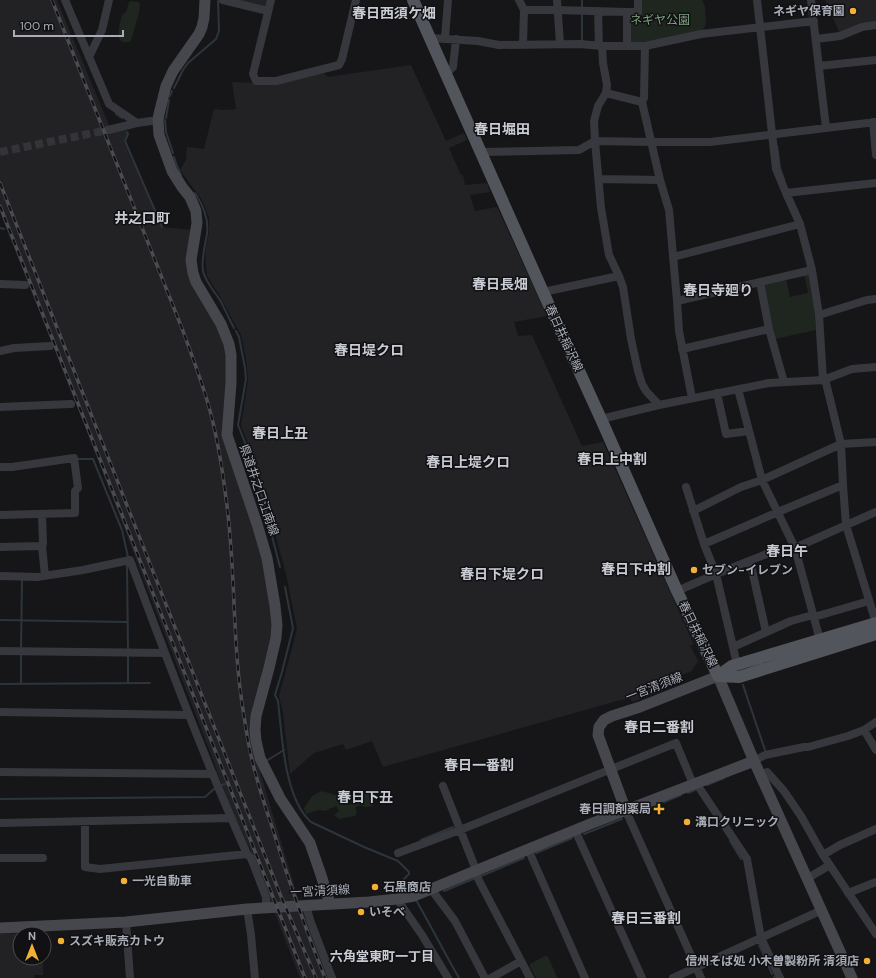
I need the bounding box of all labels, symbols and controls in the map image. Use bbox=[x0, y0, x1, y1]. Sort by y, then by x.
place label: ネギヤ保育園 bbox=[773, 3, 845, 19]
district label: 春日西須ケ畑 bbox=[352, 4, 436, 22]
marker: ネギヤ保育園 bbox=[848, 6, 858, 16]
scale bar bbox=[14, 12, 123, 38]
park label: ネギヤ公園 bbox=[630, 12, 690, 28]
text: 100 m bbox=[20, 18, 54, 34]
district label: 春日堀田 bbox=[474, 120, 530, 138]
district label: 井之口町 bbox=[114, 209, 170, 227]
district label: 春日長畑 bbox=[472, 275, 528, 293]
district label: 春日寺廻り bbox=[683, 281, 753, 299]
street label: 春日井稲沢線 bbox=[542, 302, 586, 374]
district label: 春日堤クロ bbox=[334, 341, 404, 359]
district label: 春日上丑 bbox=[252, 424, 308, 442]
street label: 県道井之口江南線 bbox=[236, 442, 282, 538]
district label: 春日上中割 bbox=[577, 450, 647, 468]
district label: 春日上堤クロ bbox=[426, 453, 510, 471]
district label: 春日午 bbox=[766, 542, 808, 560]
district label: 春日下中割 bbox=[601, 560, 671, 578]
place label: セブン-イレブン bbox=[702, 562, 793, 578]
district label: 春日下堤クロ bbox=[460, 565, 544, 583]
marker: セブン-イレブン bbox=[689, 565, 699, 575]
street label: 春日井稲沢線 bbox=[675, 598, 721, 670]
street label: 一宮清須線 bbox=[623, 669, 685, 705]
district label: 春日二番割 bbox=[624, 718, 694, 736]
district label: 春日一番割 bbox=[444, 756, 514, 774]
district label: 春日下丑 bbox=[337, 788, 393, 806]
place label: 春日調剤薬局 bbox=[579, 801, 651, 817]
marker: 春日調剤薬局 bbox=[654, 804, 664, 814]
place label: 溝口クリニック bbox=[695, 814, 779, 830]
marker: 溝口クリニック bbox=[682, 817, 692, 827]
place label: 一光自動車 bbox=[132, 873, 192, 889]
marker: 一光自動車 bbox=[119, 876, 129, 886]
place label: 石黒商店 bbox=[383, 879, 431, 895]
street label: 一宮清須線 bbox=[290, 881, 350, 901]
marker: 石黒商店 bbox=[370, 882, 380, 892]
place label: いそべ bbox=[369, 904, 405, 920]
marker: いそべ bbox=[356, 907, 366, 917]
district label: 春日三番割 bbox=[611, 909, 681, 927]
north arrow bbox=[12, 926, 52, 966]
text: N bbox=[28, 929, 36, 943]
place label: スズキ販売カトウ bbox=[69, 933, 165, 949]
marker: スズキ販売カトウ bbox=[56, 936, 66, 946]
district label: 六角堂東町一丁目 bbox=[330, 948, 434, 965]
place label: 信州そば処 小木曽製粉所 清須店 bbox=[685, 953, 859, 969]
marker: 信州そば処 小木曽製粉所 清須店 bbox=[862, 956, 872, 966]

